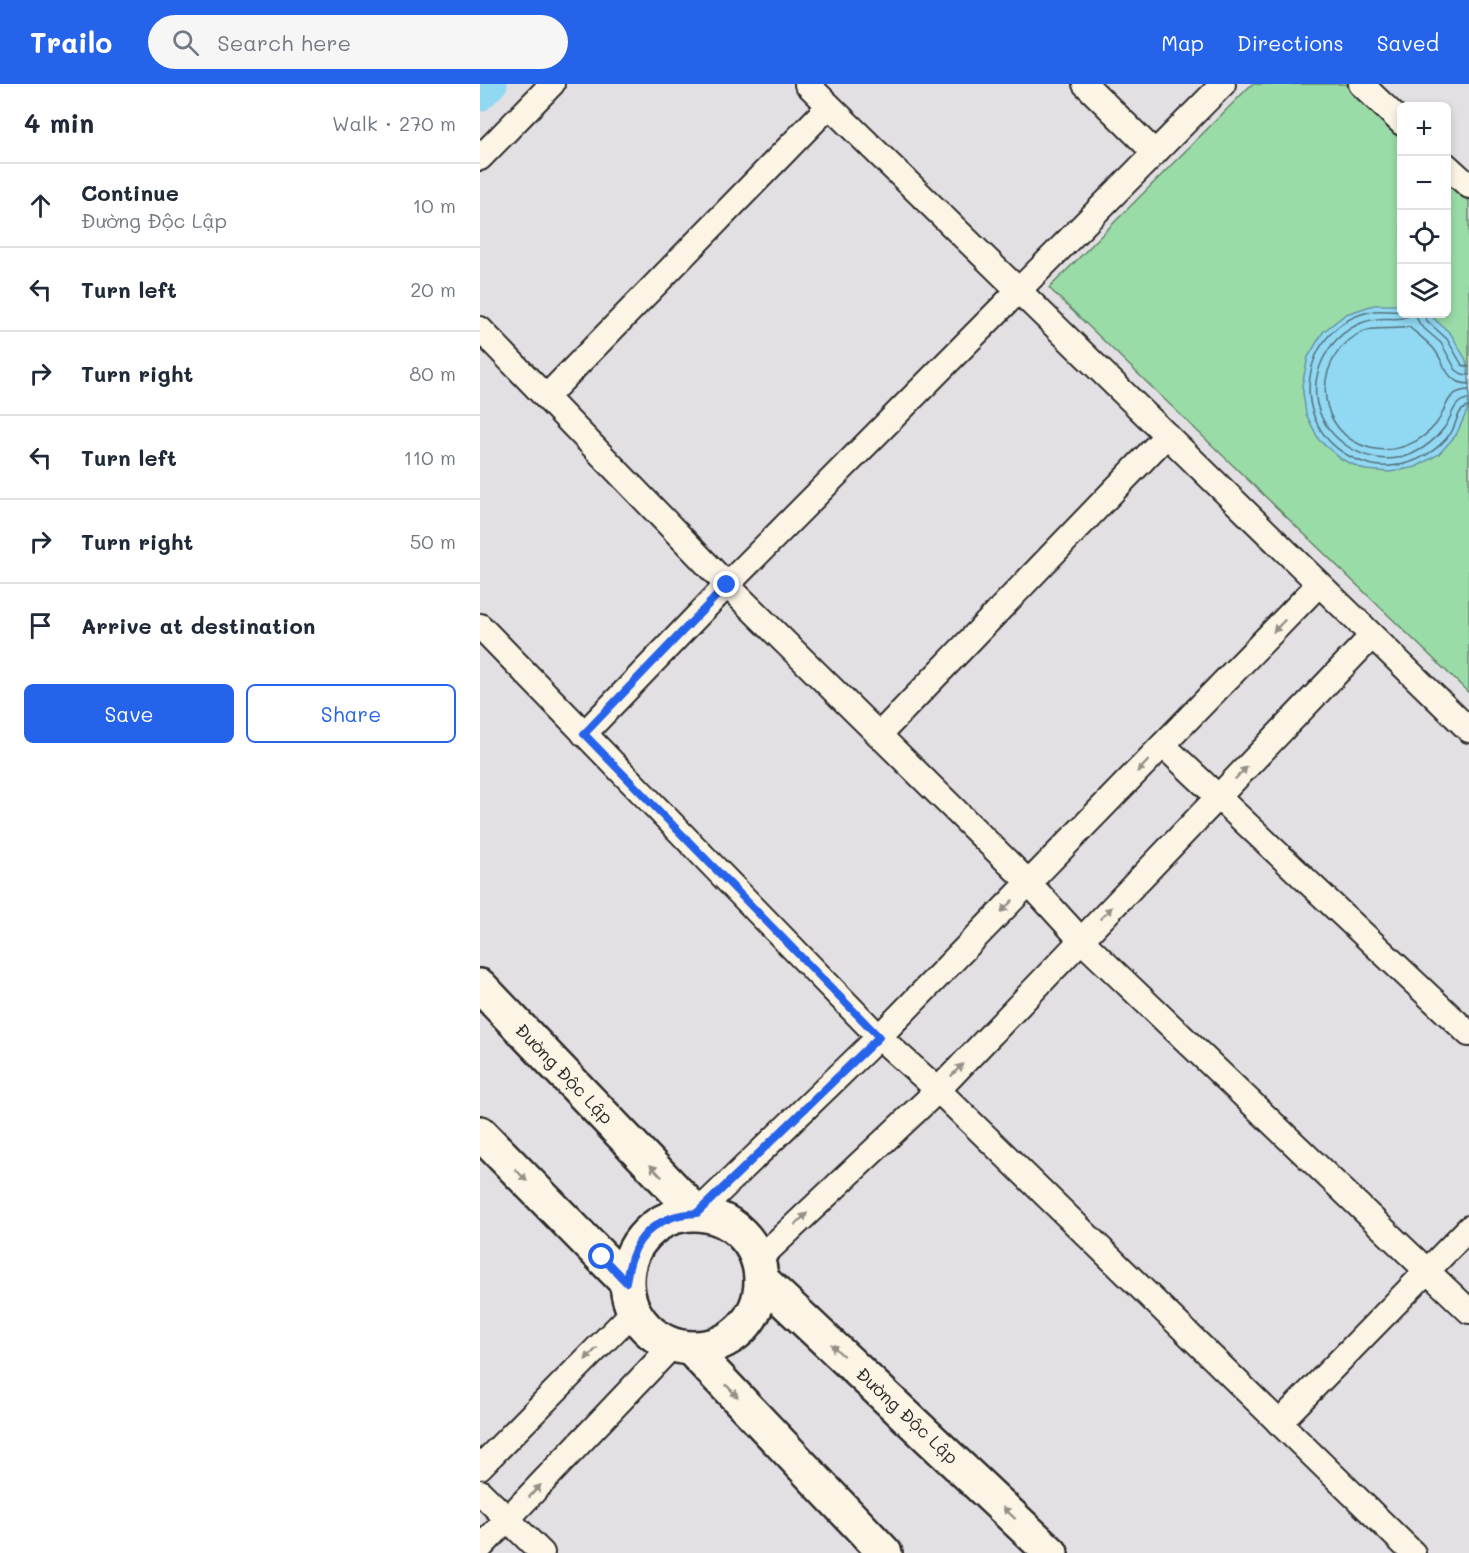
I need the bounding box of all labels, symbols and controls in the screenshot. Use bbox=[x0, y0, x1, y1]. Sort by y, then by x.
search box bbox=[148, 15, 568, 69]
text: Trailo bbox=[30, 24, 112, 60]
icon: search bbox=[169, 26, 202, 59]
text: Search here bbox=[217, 28, 351, 57]
text: Map bbox=[1161, 29, 1204, 56]
text: Directions bbox=[1237, 29, 1344, 56]
text: Saved bbox=[1377, 29, 1439, 56]
map controls bbox=[1397, 102, 1451, 318]
button: + bbox=[1397, 102, 1451, 156]
text: 4 min bbox=[24, 106, 94, 140]
text: Walk · 270 m bbox=[332, 110, 456, 136]
button: − bbox=[1397, 156, 1451, 210]
text: Continue bbox=[81, 178, 179, 207]
icon: ahead bbox=[24, 189, 57, 222]
text: 10 m bbox=[412, 192, 456, 218]
text: Đường Độc Lập bbox=[81, 207, 227, 233]
button: locate bbox=[1397, 210, 1451, 264]
button: layers bbox=[1397, 264, 1451, 318]
icon: left bbox=[24, 273, 57, 306]
text: Turn left bbox=[81, 275, 177, 304]
text: 20 m bbox=[410, 276, 456, 302]
icon: right bbox=[24, 357, 57, 390]
text: Turn right bbox=[81, 359, 193, 388]
text: 80 m bbox=[409, 360, 456, 386]
icon: left bbox=[24, 441, 57, 474]
text: Turn left bbox=[81, 443, 177, 472]
text: 110 m bbox=[403, 444, 456, 470]
icon: right bbox=[24, 525, 57, 558]
text: Turn right bbox=[81, 527, 193, 556]
text: 50 m bbox=[410, 528, 456, 554]
route end bbox=[713, 571, 739, 597]
icon: arrive bbox=[24, 609, 57, 642]
text: Arrive at destination bbox=[81, 611, 316, 640]
one-way arrow bbox=[1272, 619, 1286, 633]
button: Save bbox=[24, 684, 234, 743]
button: Share bbox=[246, 684, 456, 743]
one-way arrow bbox=[1136, 759, 1150, 773]
one-way arrow bbox=[1234, 766, 1248, 780]
one-way arrow bbox=[1001, 898, 1014, 913]
one-way arrow bbox=[1099, 907, 1113, 921]
street label: Đường Độc Lập bbox=[510, 1018, 619, 1129]
one-way arrow bbox=[950, 1062, 964, 1077]
one-way arrow bbox=[650, 1164, 664, 1178]
one-way arrow bbox=[514, 1167, 528, 1182]
one-way arrow bbox=[794, 1212, 809, 1226]
route start bbox=[588, 1243, 614, 1269]
one-way arrow bbox=[829, 1343, 844, 1357]
one-way arrow bbox=[584, 1347, 598, 1362]
street label: Đường Độc Lập bbox=[851, 1362, 964, 1469]
one-way arrow bbox=[724, 1384, 738, 1398]
one-way arrow bbox=[527, 1484, 541, 1498]
one-way arrow bbox=[1001, 1506, 1016, 1520]

